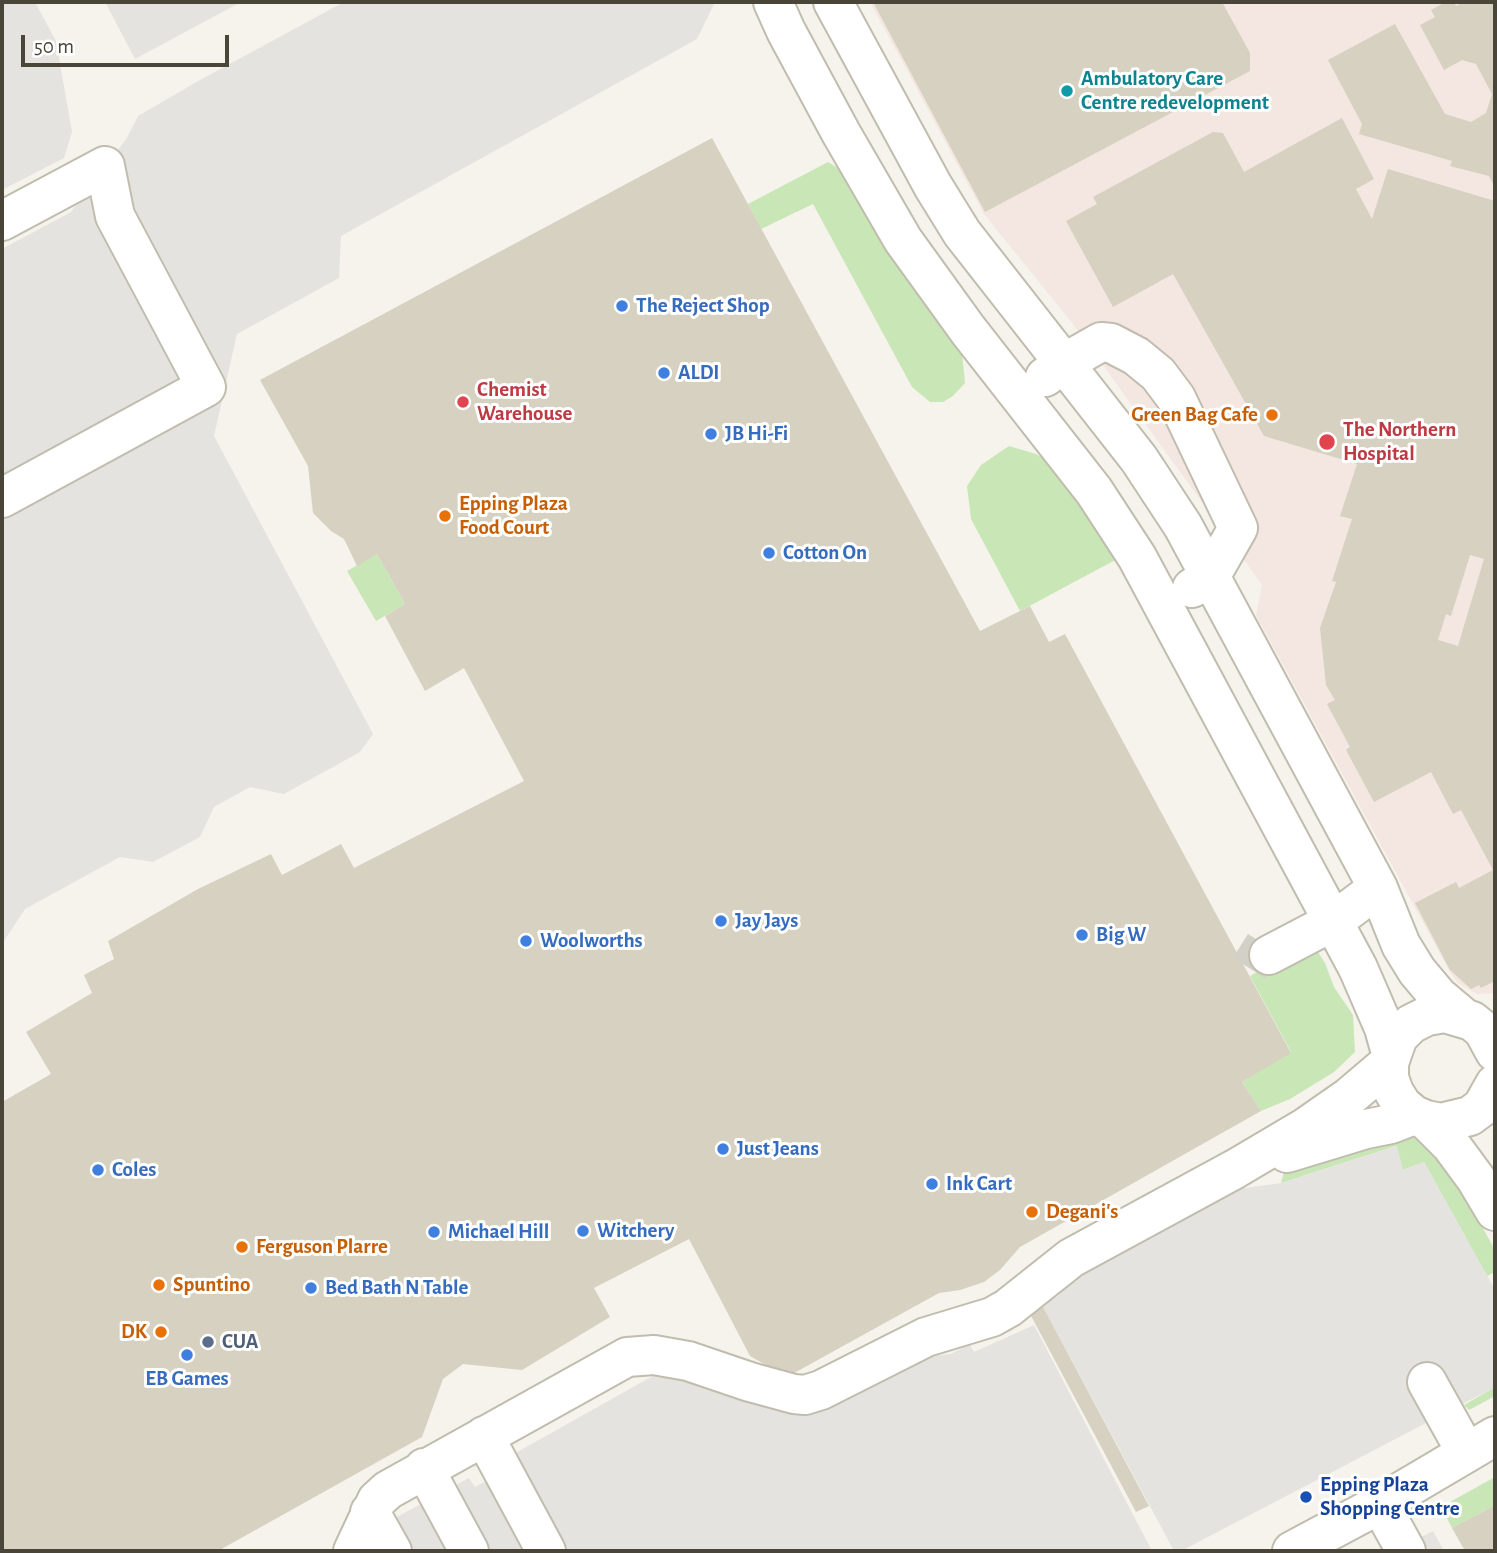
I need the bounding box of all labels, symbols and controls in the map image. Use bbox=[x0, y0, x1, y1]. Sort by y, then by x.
scale bar bbox=[24, 21, 233, 65]
text: 50 m bbox=[34, 36, 74, 57]
place label: Ambulatory Care Centre redevelopment bbox=[1081, 66, 1269, 116]
marker: Ambulatory Care Centre redevelopment bbox=[1059, 83, 1075, 99]
place label: The Reject Shop bbox=[636, 293, 770, 319]
marker: The Reject Shop bbox=[614, 298, 630, 314]
place label: ALDI bbox=[678, 360, 720, 386]
marker: ALDI bbox=[656, 365, 672, 381]
place label: Chemist Warehouse bbox=[477, 377, 572, 427]
marker: Chemist Warehouse bbox=[455, 394, 471, 410]
place label: Green Bag Cafe bbox=[1131, 402, 1258, 428]
marker: Green Bag Cafe bbox=[1264, 407, 1280, 423]
place label: The Northern Hospital bbox=[1343, 417, 1456, 467]
place label: JB Hi-Fi bbox=[725, 421, 788, 447]
marker: JB Hi-Fi bbox=[703, 426, 719, 442]
marker: The Northern Hospital bbox=[1317, 432, 1337, 452]
place label: Epping Plaza Food Court bbox=[459, 491, 568, 541]
marker: Epping Plaza Food Court bbox=[437, 508, 453, 524]
place label: Cotton On bbox=[783, 540, 867, 566]
marker: Cotton On bbox=[761, 545, 777, 561]
place label: Jay Jays bbox=[735, 908, 798, 934]
marker: Jay Jays bbox=[713, 913, 729, 929]
place label: Big W bbox=[1096, 922, 1146, 948]
marker: Big W bbox=[1074, 927, 1090, 943]
place label: Woolworths bbox=[540, 928, 643, 954]
marker: Woolworths bbox=[518, 933, 534, 949]
place label: Just Jeans bbox=[737, 1136, 819, 1162]
marker: Just Jeans bbox=[715, 1141, 731, 1157]
place label: Coles bbox=[112, 1157, 156, 1183]
marker: Coles bbox=[90, 1162, 106, 1178]
place label: Ink Cart bbox=[946, 1171, 1012, 1197]
marker: Ink Cart bbox=[924, 1176, 940, 1192]
place label: Degani's bbox=[1046, 1199, 1118, 1225]
marker: Degani's bbox=[1024, 1204, 1040, 1220]
place label: Witchery bbox=[597, 1218, 674, 1244]
place label: Michael Hill bbox=[448, 1219, 549, 1245]
marker: Witchery bbox=[575, 1223, 591, 1239]
marker: Michael Hill bbox=[426, 1224, 442, 1240]
place label: Ferguson Plarre bbox=[256, 1234, 388, 1260]
marker: Ferguson Plarre bbox=[234, 1239, 250, 1255]
place label: Spuntino bbox=[173, 1272, 250, 1298]
place label: Bed Bath N Table bbox=[325, 1275, 468, 1301]
marker: Spuntino bbox=[151, 1277, 167, 1293]
marker: Bed Bath N Table bbox=[303, 1280, 319, 1296]
place label: DK bbox=[121, 1319, 147, 1345]
marker: DK bbox=[153, 1324, 169, 1340]
place label: CUA bbox=[222, 1329, 258, 1355]
marker: CUA bbox=[200, 1334, 216, 1350]
marker: EB Games bbox=[179, 1347, 195, 1363]
place label: EB Games bbox=[145, 1366, 229, 1392]
place label: Epping Plaza Shopping Centre bbox=[1320, 1472, 1460, 1522]
marker: Epping Plaza Shopping Centre bbox=[1298, 1489, 1314, 1505]

